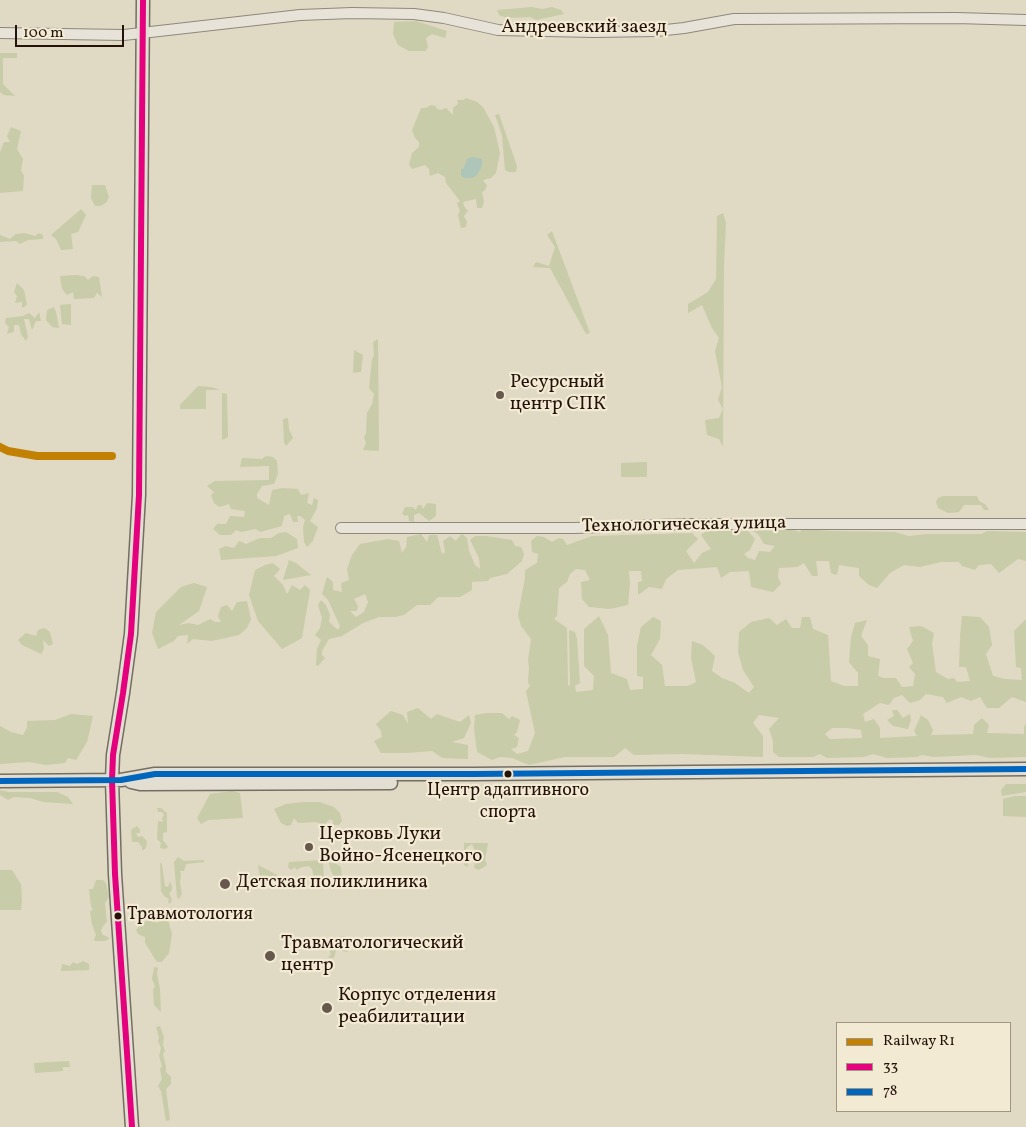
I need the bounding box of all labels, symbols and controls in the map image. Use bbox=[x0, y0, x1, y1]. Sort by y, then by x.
scale bar bbox=[18, 15, 126, 47]
street label: Андреевский заезд bbox=[501, 18, 667, 40]
text: 100 m bbox=[23, 23, 63, 44]
place label: Ресурсный центр СПК bbox=[510, 373, 606, 417]
marker: Ресурсный центр СПК bbox=[494, 389, 506, 401]
street label: Технологическая улица bbox=[582, 513, 786, 539]
marker: Центр адаптивного спорта bbox=[503, 769, 513, 779]
place label: Центр адаптивного спорта bbox=[427, 781, 589, 824]
place label: Церковь Луки Войно-Ясенецкого bbox=[319, 825, 482, 869]
marker: Церковь Луки Войно-Ясенецкого bbox=[303, 841, 315, 853]
place label: Детская поликлиника bbox=[236, 873, 428, 895]
marker: Детская поликлиника bbox=[218, 877, 232, 891]
place label: Травмотология bbox=[127, 905, 253, 927]
marker: Травмотология bbox=[113, 911, 123, 921]
place label: Травматологический центр bbox=[281, 934, 464, 978]
marker: Травматологический центр bbox=[263, 949, 277, 963]
place label: Корпус отделения реабилитации bbox=[338, 986, 496, 1030]
marker: Корпус отделения реабилитации bbox=[320, 1001, 334, 1015]
legend bbox=[836, 1022, 1011, 1112]
text: Railway R1 bbox=[883, 1031, 955, 1052]
text: 33 bbox=[883, 1056, 898, 1077]
text: 78 bbox=[883, 1081, 897, 1102]

